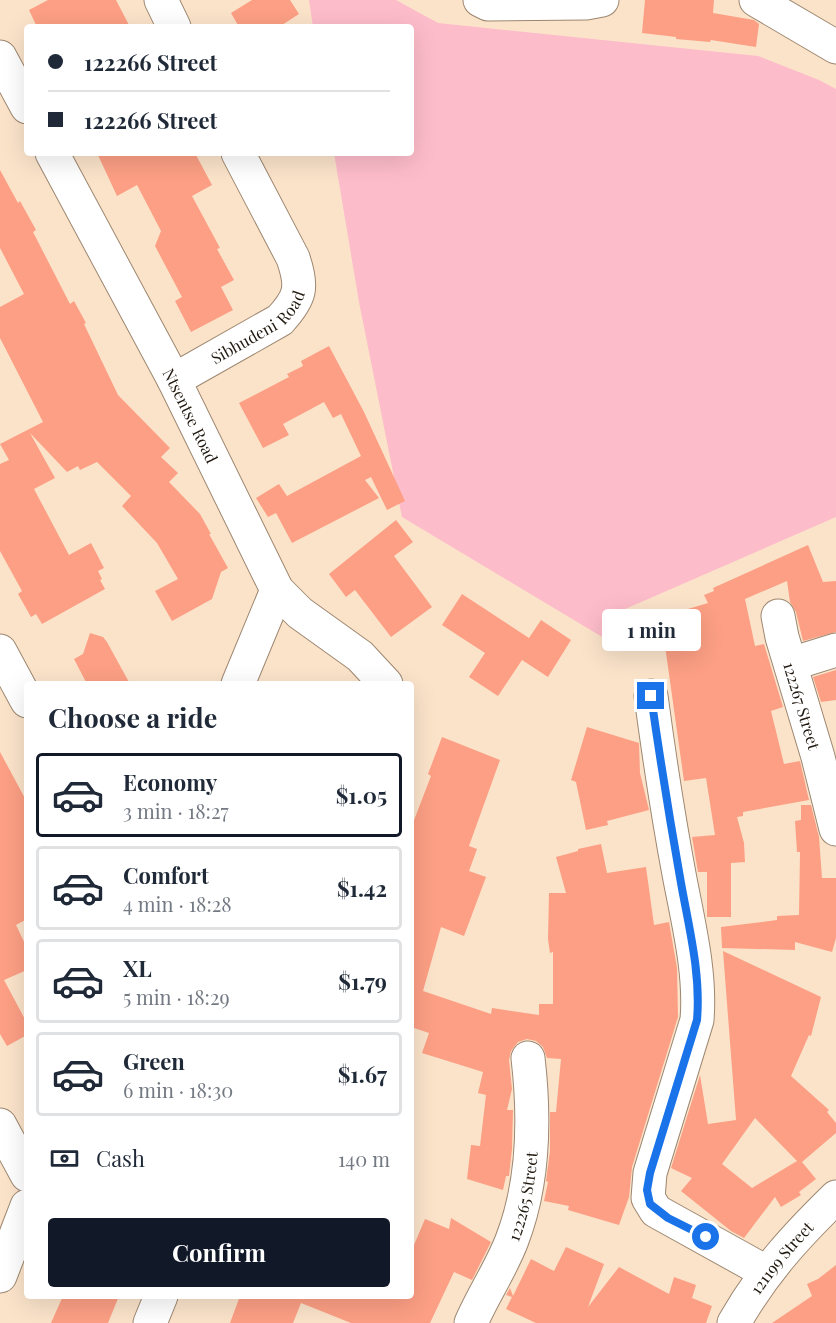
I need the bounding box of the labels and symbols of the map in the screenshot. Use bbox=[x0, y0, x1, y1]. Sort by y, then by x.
street label: Sibhudeni Road bbox=[207, 288, 308, 368]
street label: Ntsentse Road bbox=[159, 364, 223, 466]
callout: 1 min bbox=[602, 609, 700, 651]
street label: 122267 Street bbox=[780, 659, 826, 752]
route end bbox=[637, 682, 664, 709]
street label: 122265 Street bbox=[502, 1150, 541, 1244]
street label: 121199 Street bbox=[745, 1216, 817, 1298]
route start bbox=[692, 1223, 719, 1250]

